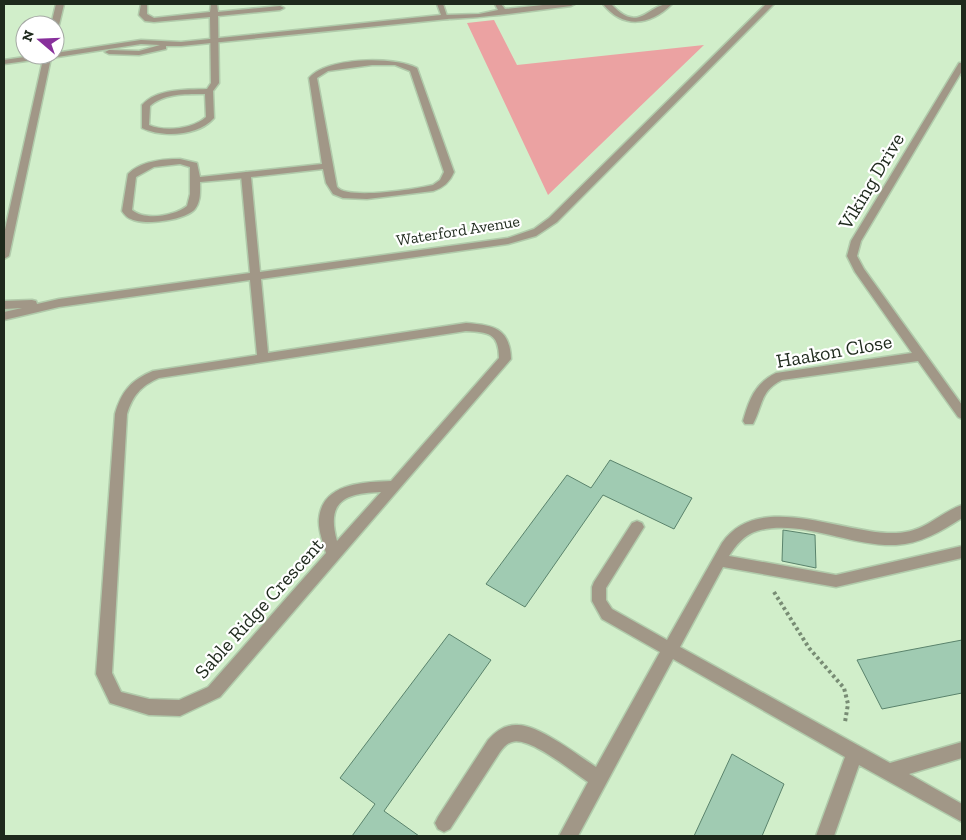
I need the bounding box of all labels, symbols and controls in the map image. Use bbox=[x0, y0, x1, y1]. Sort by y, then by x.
north arrow bbox=[15, 15, 65, 65]
text: N bbox=[18, 28, 38, 44]
street label: Viking Drive bbox=[832, 128, 909, 234]
street label: Waterford Avenue bbox=[395, 211, 521, 250]
street label: Haakon Close bbox=[774, 329, 894, 373]
street label: Sable Ridge Crescent bbox=[189, 532, 329, 683]

